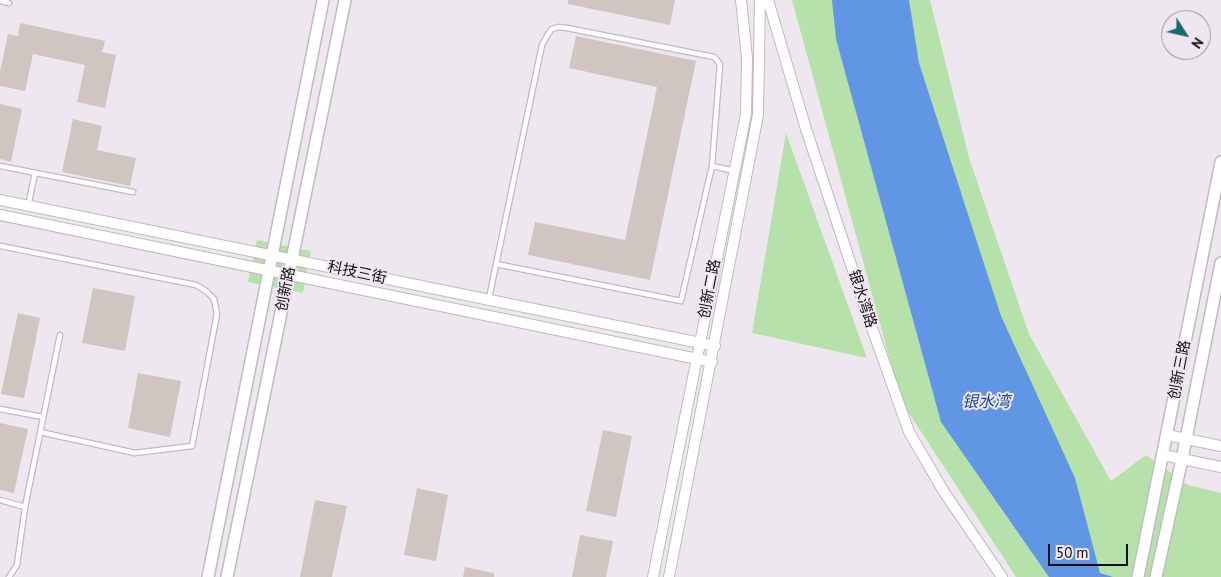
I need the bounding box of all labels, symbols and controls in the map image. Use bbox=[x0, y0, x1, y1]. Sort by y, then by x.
north arrow bbox=[1161, 10, 1211, 60]
text: N bbox=[1187, 34, 1207, 52]
street label: 科技三街 bbox=[326, 258, 388, 288]
street label: 创新二路 bbox=[695, 258, 725, 320]
street label: 创新路 bbox=[273, 265, 299, 313]
street label: 银水湾路 bbox=[844, 268, 880, 330]
street label: 创新三路 bbox=[1165, 339, 1195, 401]
water label: 银水湾 bbox=[962, 392, 1010, 412]
scale bar bbox=[1051, 534, 1131, 566]
text: 50 m bbox=[1056, 543, 1089, 562]

